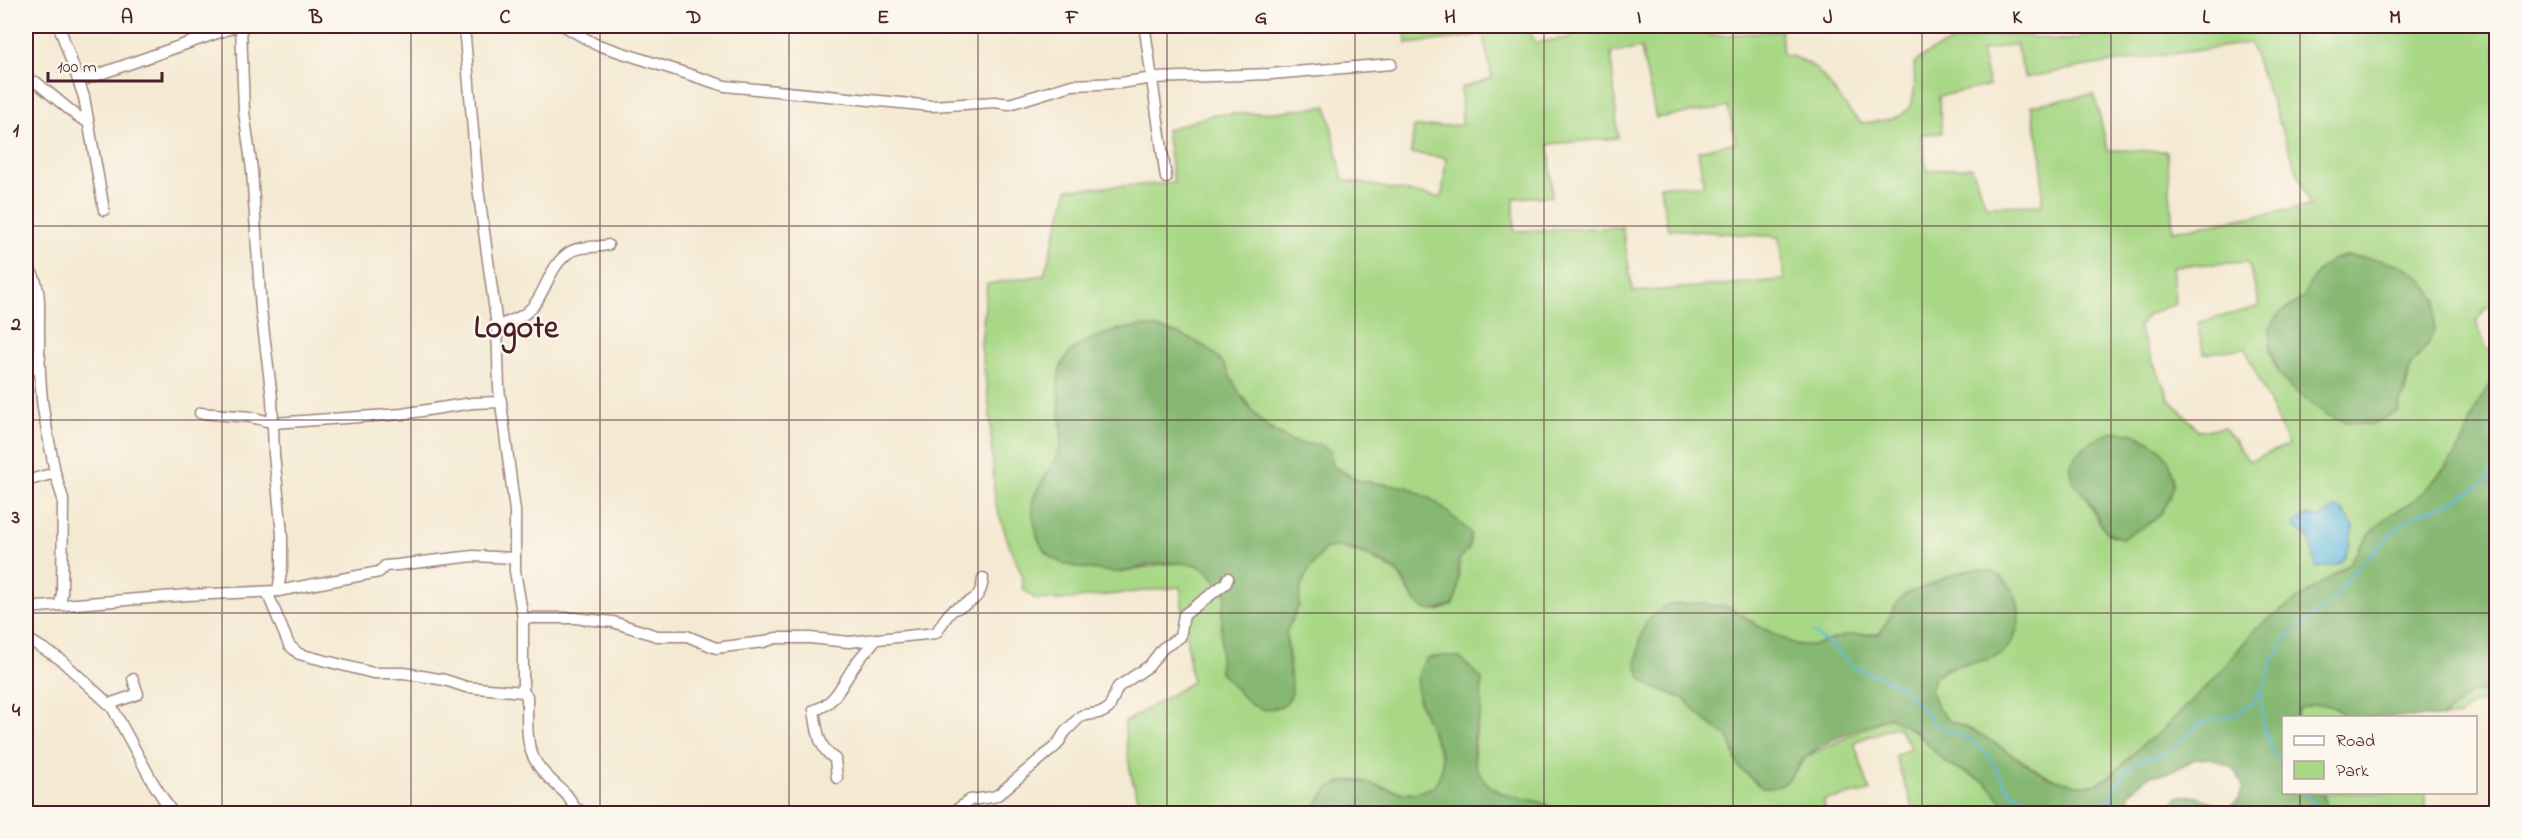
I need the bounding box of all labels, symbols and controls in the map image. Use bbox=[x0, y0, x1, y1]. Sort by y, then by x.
text: A bbox=[121, 4, 133, 33]
text: B bbox=[308, 4, 323, 33]
text: C bbox=[500, 4, 511, 33]
text: D bbox=[686, 4, 701, 33]
text: E bbox=[877, 4, 889, 33]
text: F bbox=[1065, 4, 1079, 33]
text: G bbox=[1255, 4, 1268, 33]
text: H bbox=[1444, 4, 1456, 33]
text: I bbox=[1637, 4, 1642, 33]
text: J bbox=[1823, 4, 1833, 33]
text: K bbox=[2012, 4, 2023, 33]
text: L bbox=[2202, 4, 2210, 33]
text: M bbox=[2389, 4, 2401, 33]
scale bar bbox=[48, 45, 162, 83]
text: 100 m bbox=[57, 55, 97, 81]
text: 1 bbox=[13, 117, 20, 146]
district label: Logote bbox=[474, 306, 560, 354]
text: 2 bbox=[10, 311, 21, 340]
text: 3 bbox=[11, 504, 20, 533]
text: 4 bbox=[12, 697, 21, 726]
legend bbox=[2282, 716, 2477, 794]
text: Road bbox=[2336, 729, 2375, 755]
text: Park bbox=[2336, 759, 2369, 785]

